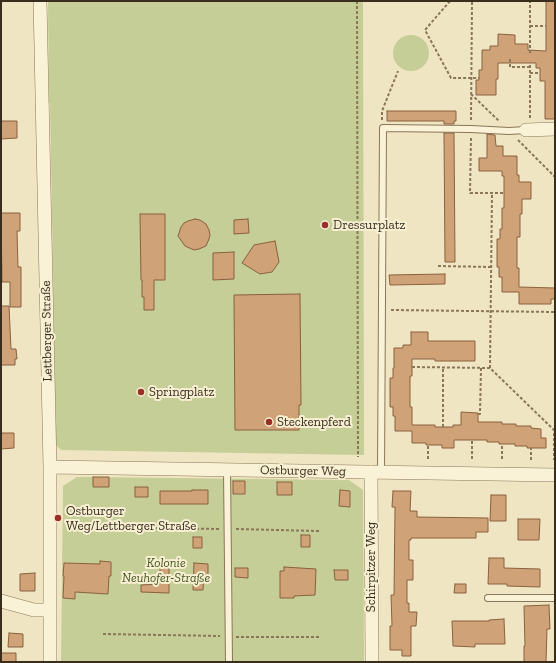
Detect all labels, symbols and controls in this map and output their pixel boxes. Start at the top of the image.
place label: Dressurplatz [333,217,406,233]
marker: Dressurplatz [320,220,330,230]
street label: Lettberger Straße [38,280,56,382]
place label: Springplatz [149,384,214,400]
marker: Springplatz [136,387,146,397]
place label: Steckenpferd [277,414,351,430]
marker: Steckenpferd [264,417,274,427]
street label: Ostburger Weg [260,462,346,480]
place label: Ostburger Weg/Lettberger Straße [66,503,196,534]
marker: Ostburger Weg/Lettberger Straße [53,513,63,523]
street label: Schirpitzer Weg [363,522,379,612]
park label: Kolonie Neuhofer-Straße [122,555,210,586]

